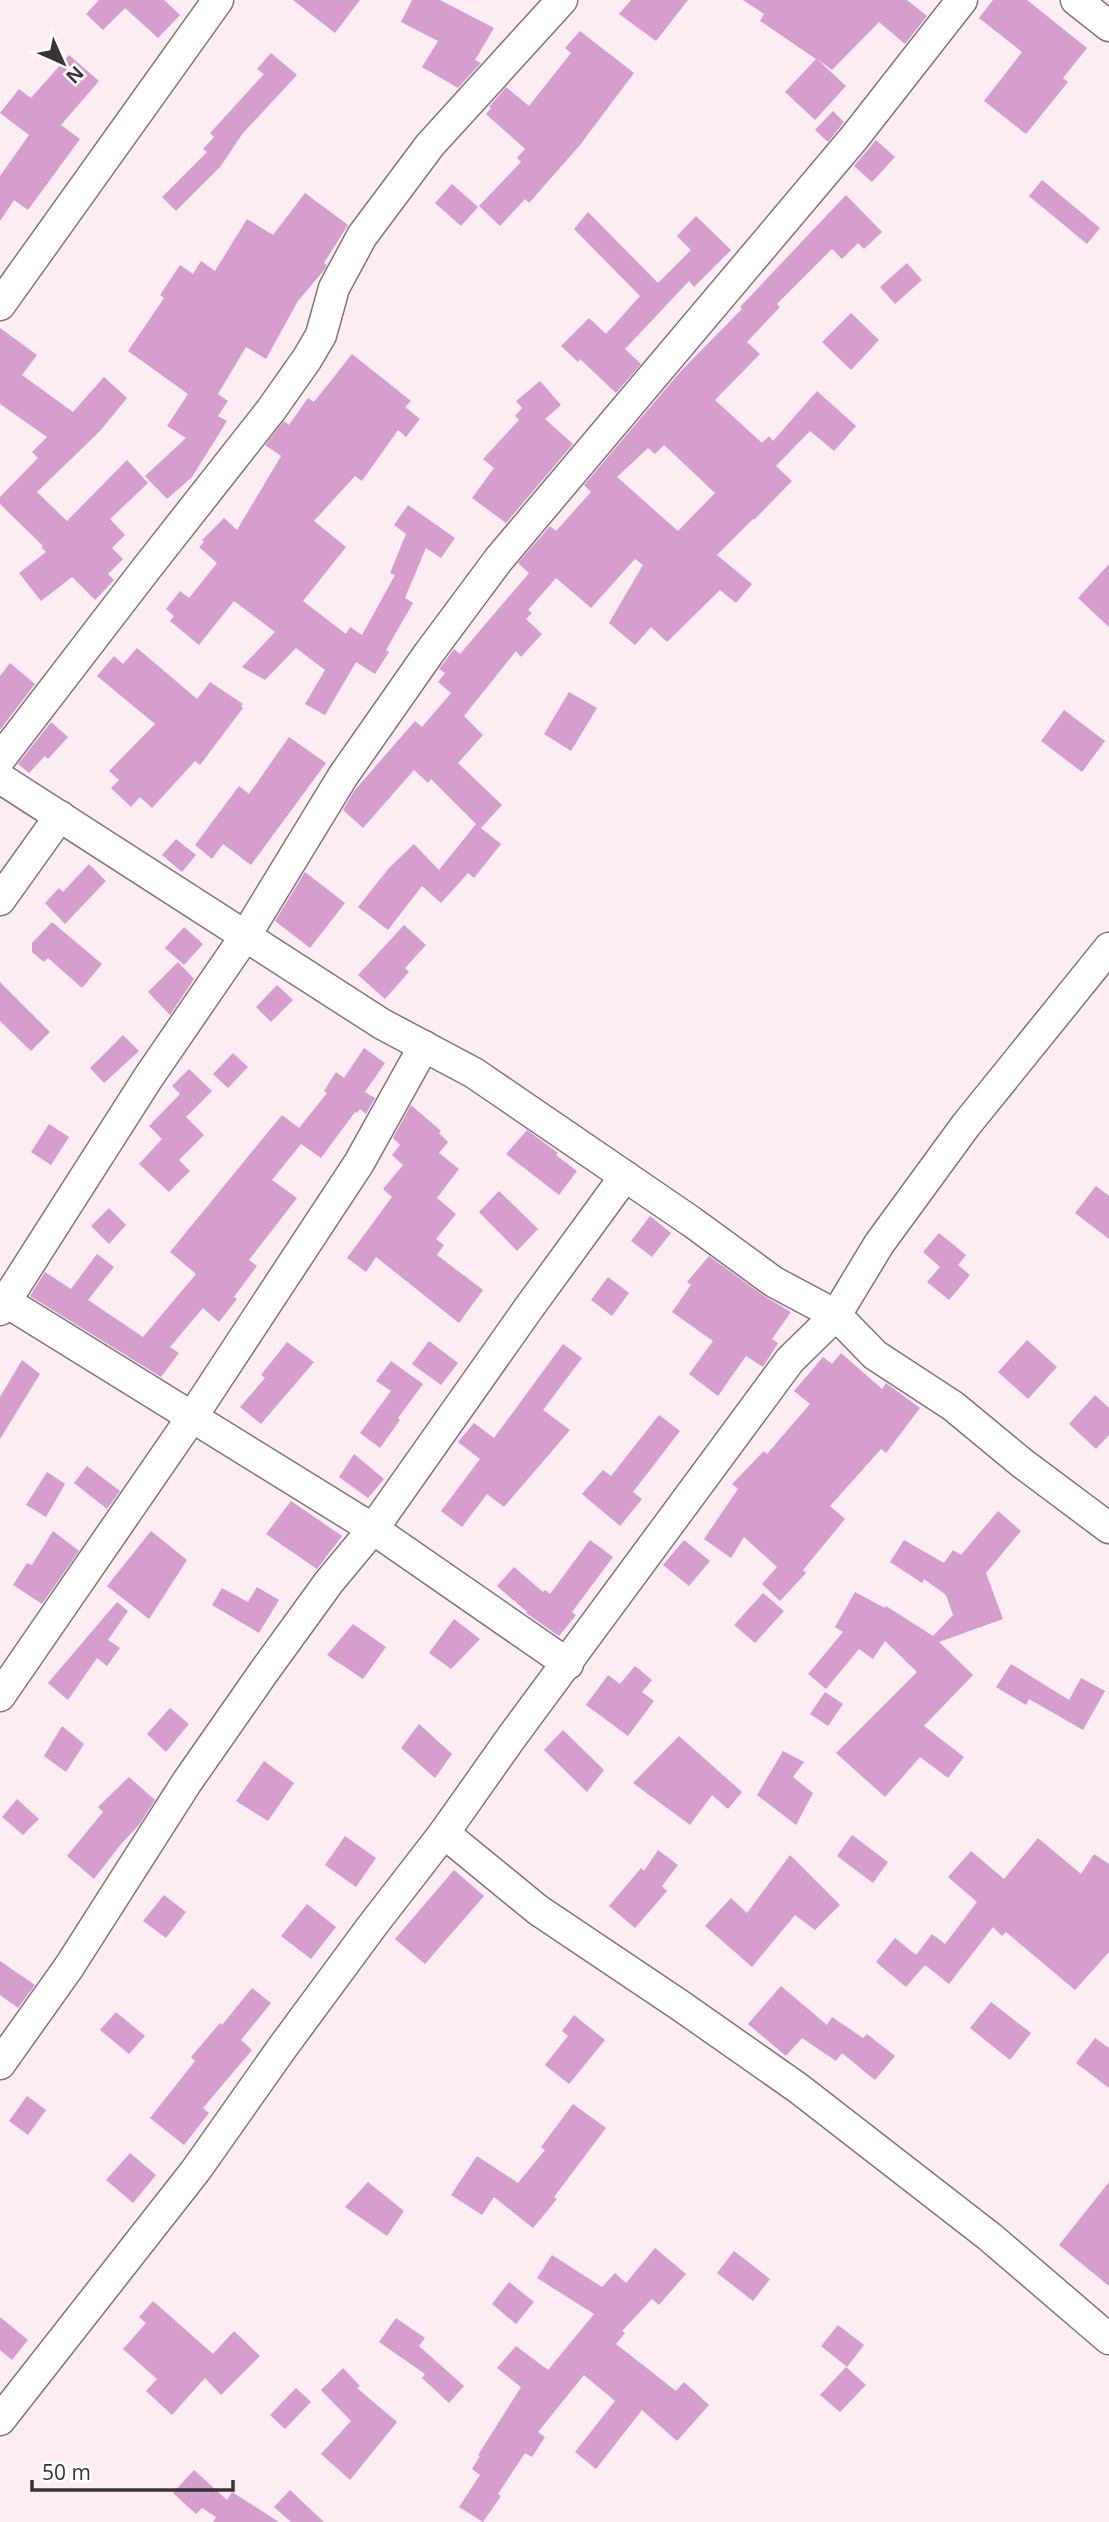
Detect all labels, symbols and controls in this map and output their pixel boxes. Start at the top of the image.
north arrow [28,28,98,98]
text: N [60,60,90,90]
scale bar [32,2448,233,2492]
text: 50 m [42,2458,91,2486]

